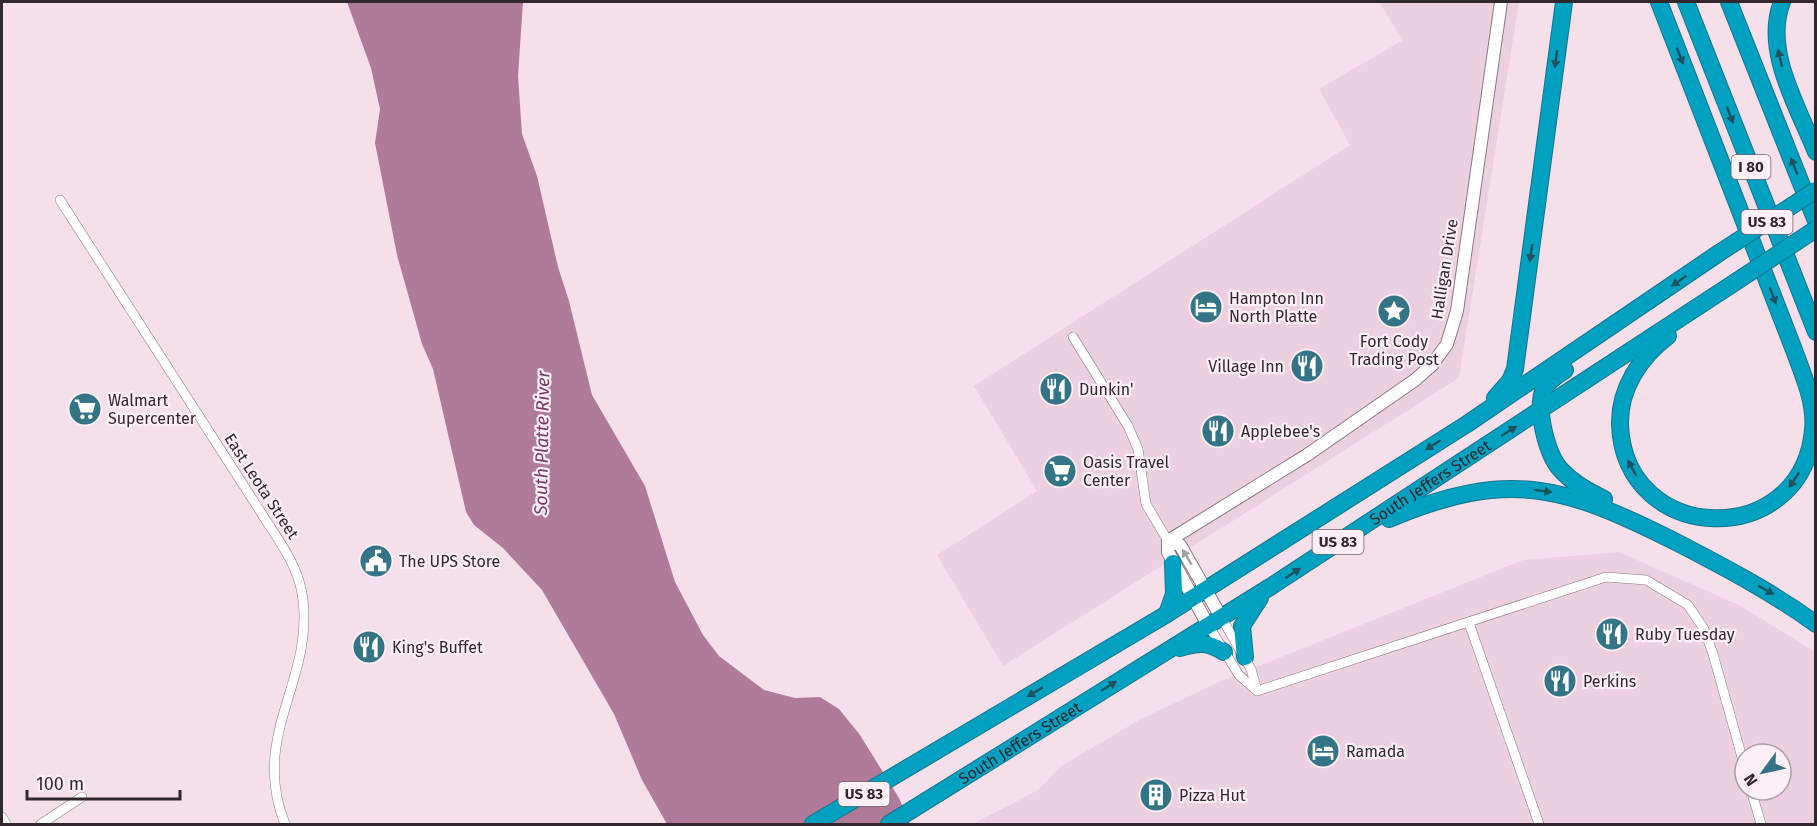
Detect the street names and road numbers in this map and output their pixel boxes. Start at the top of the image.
road number: I 80 [1732,155,1770,179]
road number: US 83 [1742,210,1792,234]
street label: Halligan Drive [1427,218,1462,321]
street label: East Leota Street [220,430,303,543]
street label: South Jeffers Street [1366,436,1495,529]
road number: US 83 [1312,530,1364,554]
street label: South Jeffers Street [955,698,1085,788]
road number: US 83 [838,782,890,806]

